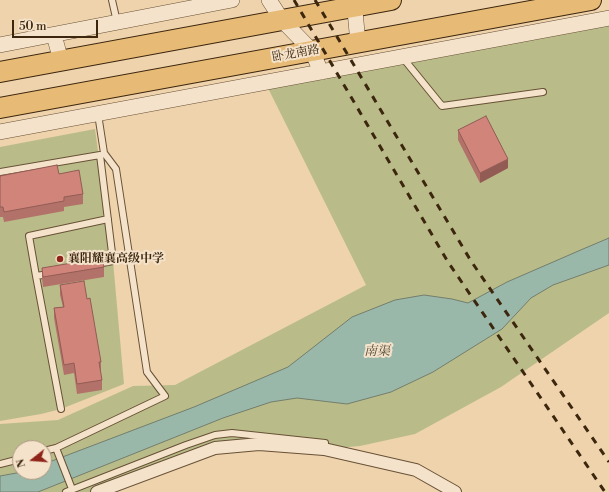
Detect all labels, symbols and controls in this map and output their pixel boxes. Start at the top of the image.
scale bar [14,12,100,38]
text: 50 m [19,19,47,34]
street label: 卧龙南路 [271,43,321,65]
place label: 襄阳耀襄高级中学 [68,252,164,266]
marker: 襄阳耀襄高级中学 [55,254,65,264]
water label: 南渠 [364,344,390,360]
north arrow [12,440,52,480]
text: N [14,457,29,469]

